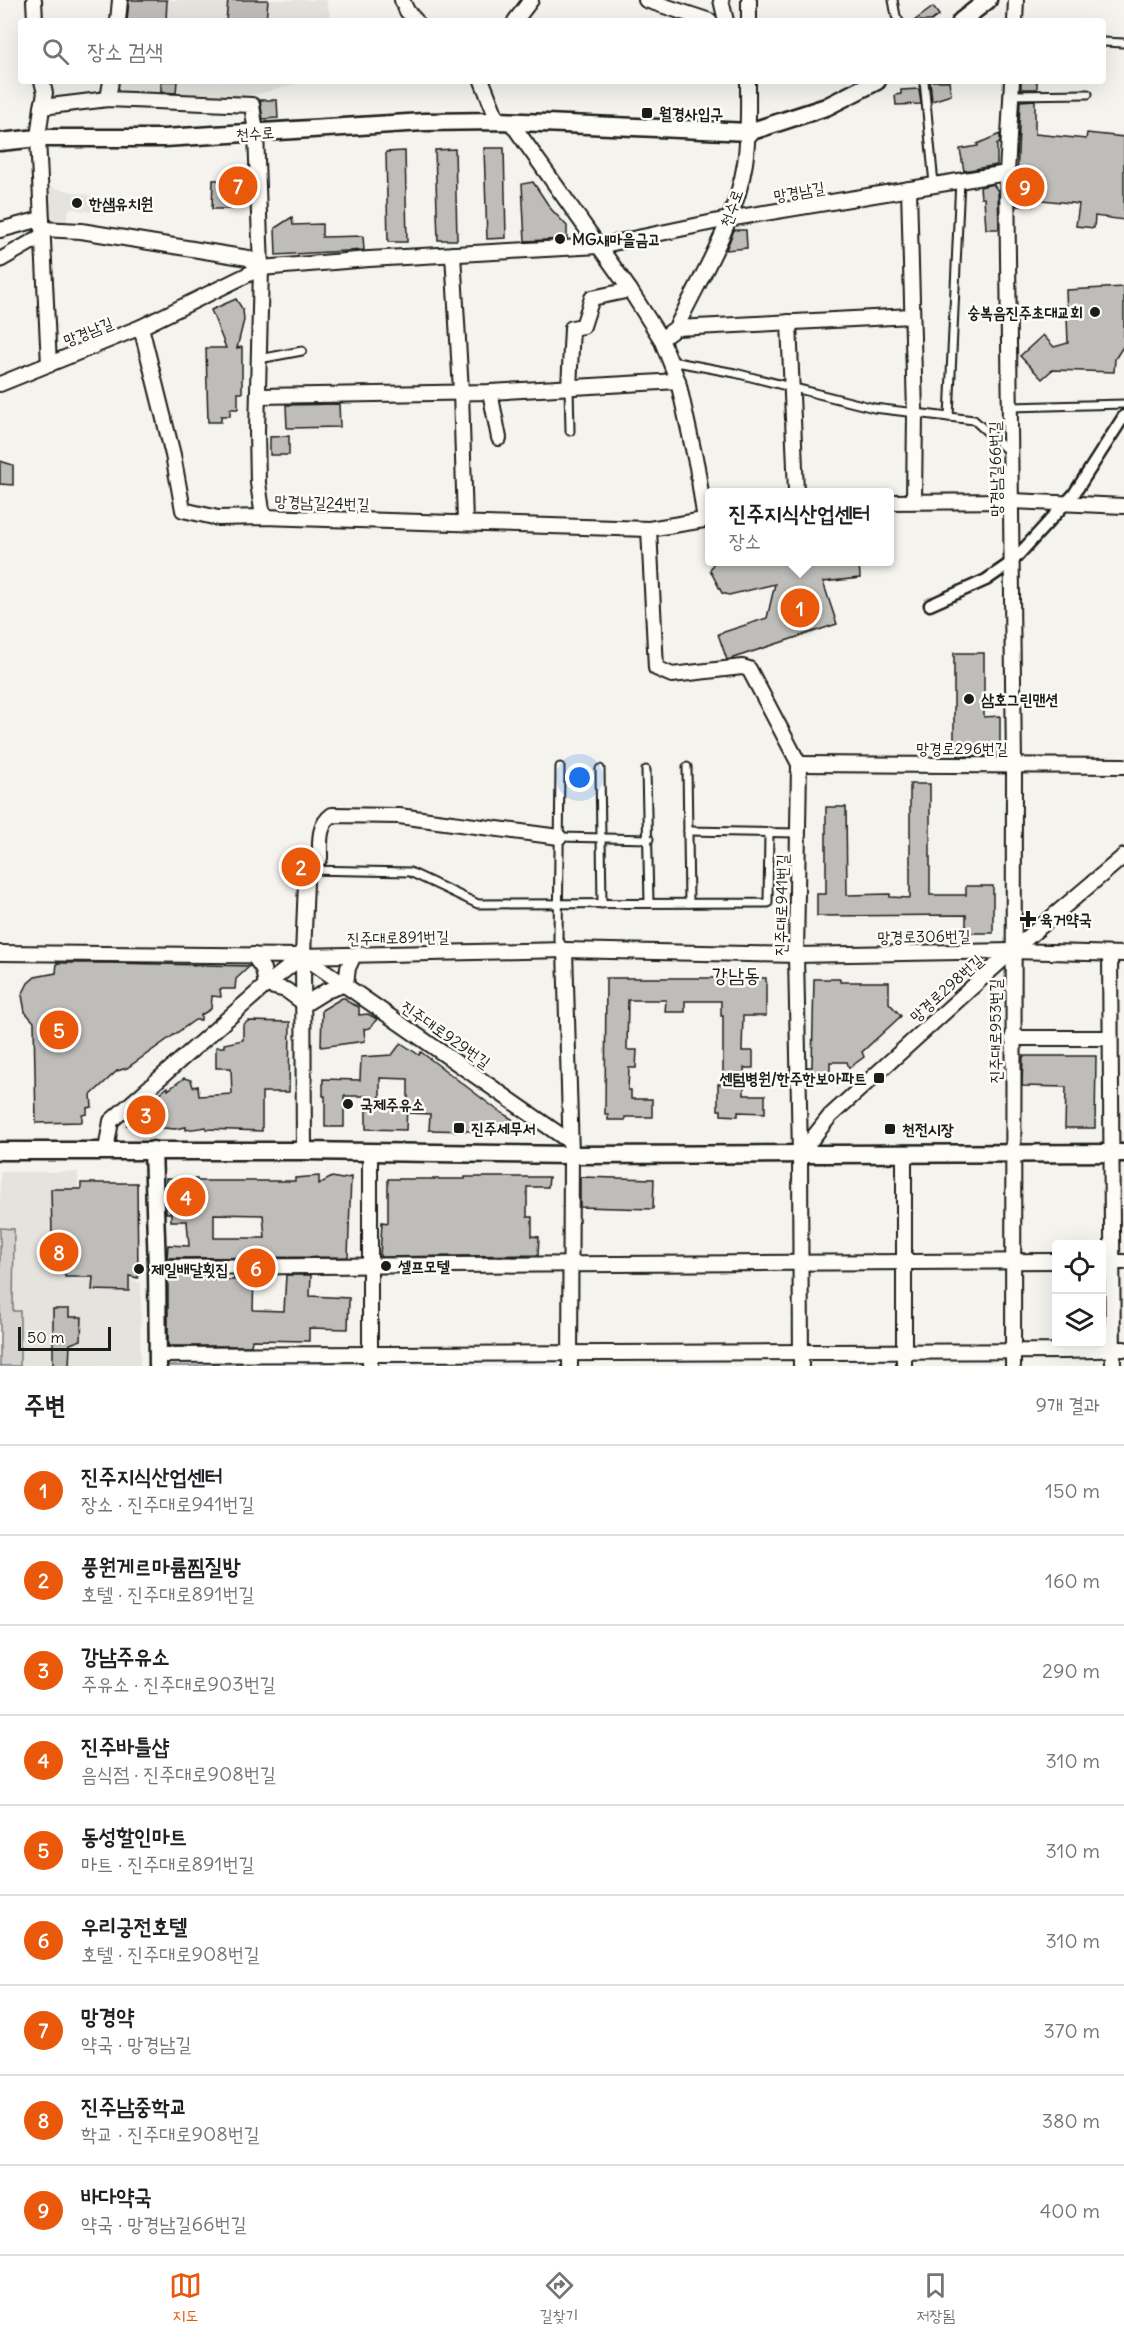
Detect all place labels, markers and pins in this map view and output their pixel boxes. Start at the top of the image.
place label: 월경사입구 [659,103,724,123]
marker: 월경사입구 [640,106,654,120]
pin: 7 [218,164,258,208]
pin: 9 [1006,164,1044,210]
place label: 한샘유치원 [88,193,154,213]
marker: 한샘유치원 [70,196,84,210]
place label: MG새마을금고 [572,229,661,249]
marker: MG새마을금고 [553,232,567,246]
place label: 숭복음진주초대교회 [967,302,1083,322]
marker: 숭복음진주초대교회 [1088,305,1102,319]
pin: 1 [780,586,820,630]
place label: 삼호그린맨션 [981,689,1058,709]
marker: 삼호그린맨션 [962,692,976,706]
pin: 2 [282,844,320,890]
place label: 육거약국 [1040,909,1092,929]
marker: 육거약국 [1021,912,1035,926]
pin: 5 [40,1008,78,1052]
place label: 센텀병원/한주한보아파트 [720,1068,867,1088]
marker: 센텀병원/한주한보아파트 [872,1071,886,1085]
pin: 3 [126,1092,166,1138]
place label: 국제주유소 [360,1094,425,1114]
marker: 국제주유소 [341,1097,355,1111]
place label: 진주세무서 [471,1118,536,1138]
place label: 천전시장 [902,1119,954,1139]
marker: 진주세무서 [452,1121,466,1135]
marker: 천전시장 [883,1122,897,1136]
pin: 4 [166,1174,206,1220]
pin: 8 [40,1230,78,1274]
pin: 6 [236,1246,276,1290]
place label: 셀프모텔 [398,1256,451,1276]
place label: 제일배달횟집 [151,1259,228,1279]
marker: 셀프모텔 [379,1259,393,1273]
marker: 제일배달횟집 [132,1262,146,1276]

